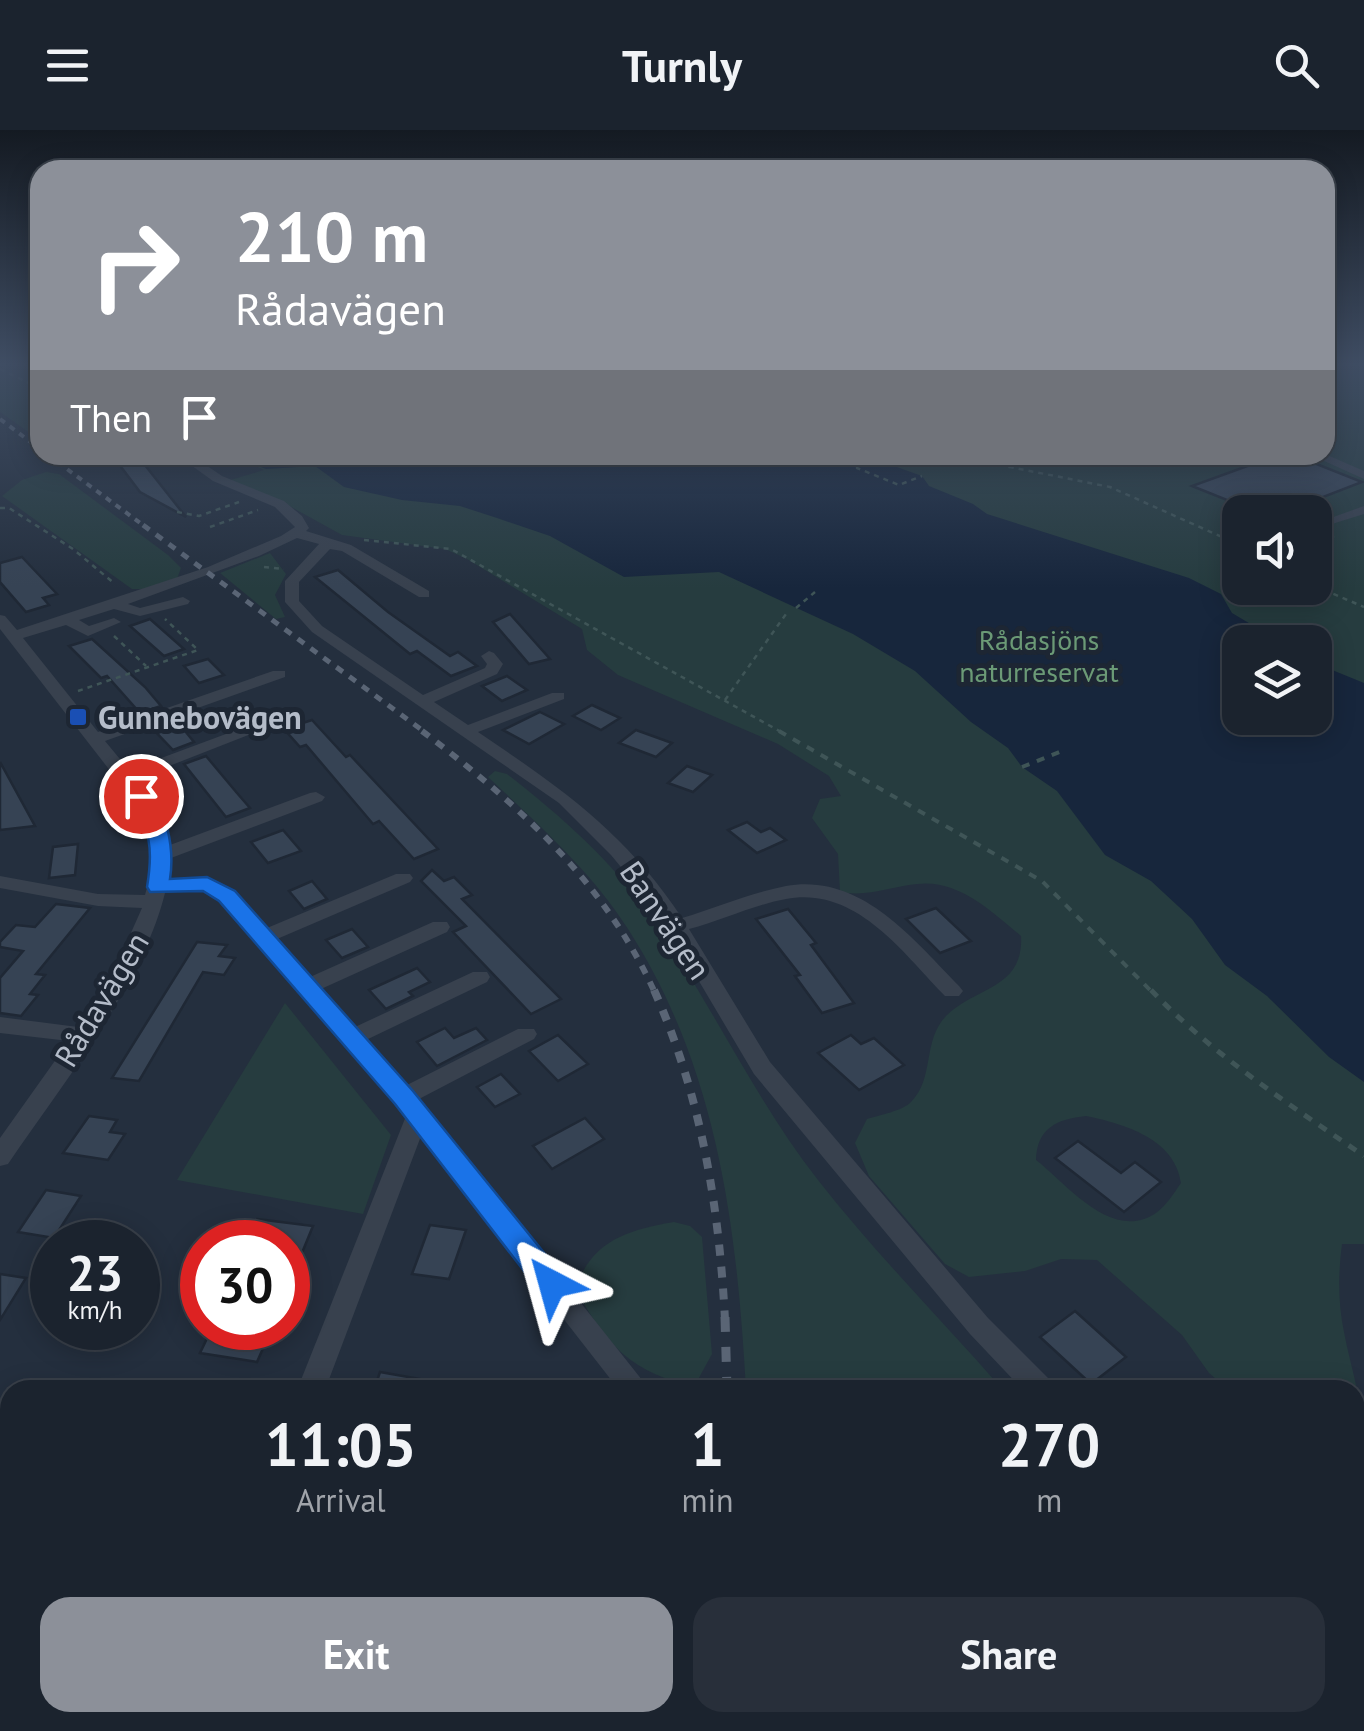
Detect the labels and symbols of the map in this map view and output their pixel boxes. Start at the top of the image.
park label: Rådasjöns naturreservat [959,621,1119,690]
place label: Gunnebovägen [98,696,302,738]
marker: Gunnebovägen [67,706,89,728]
pin [99,754,184,839]
street label: Banvägen [611,853,721,987]
street label: Rådavägen [44,924,158,1074]
speed limit sign: 30 [180,1220,310,1350]
position arrow [500,1232,604,1336]

